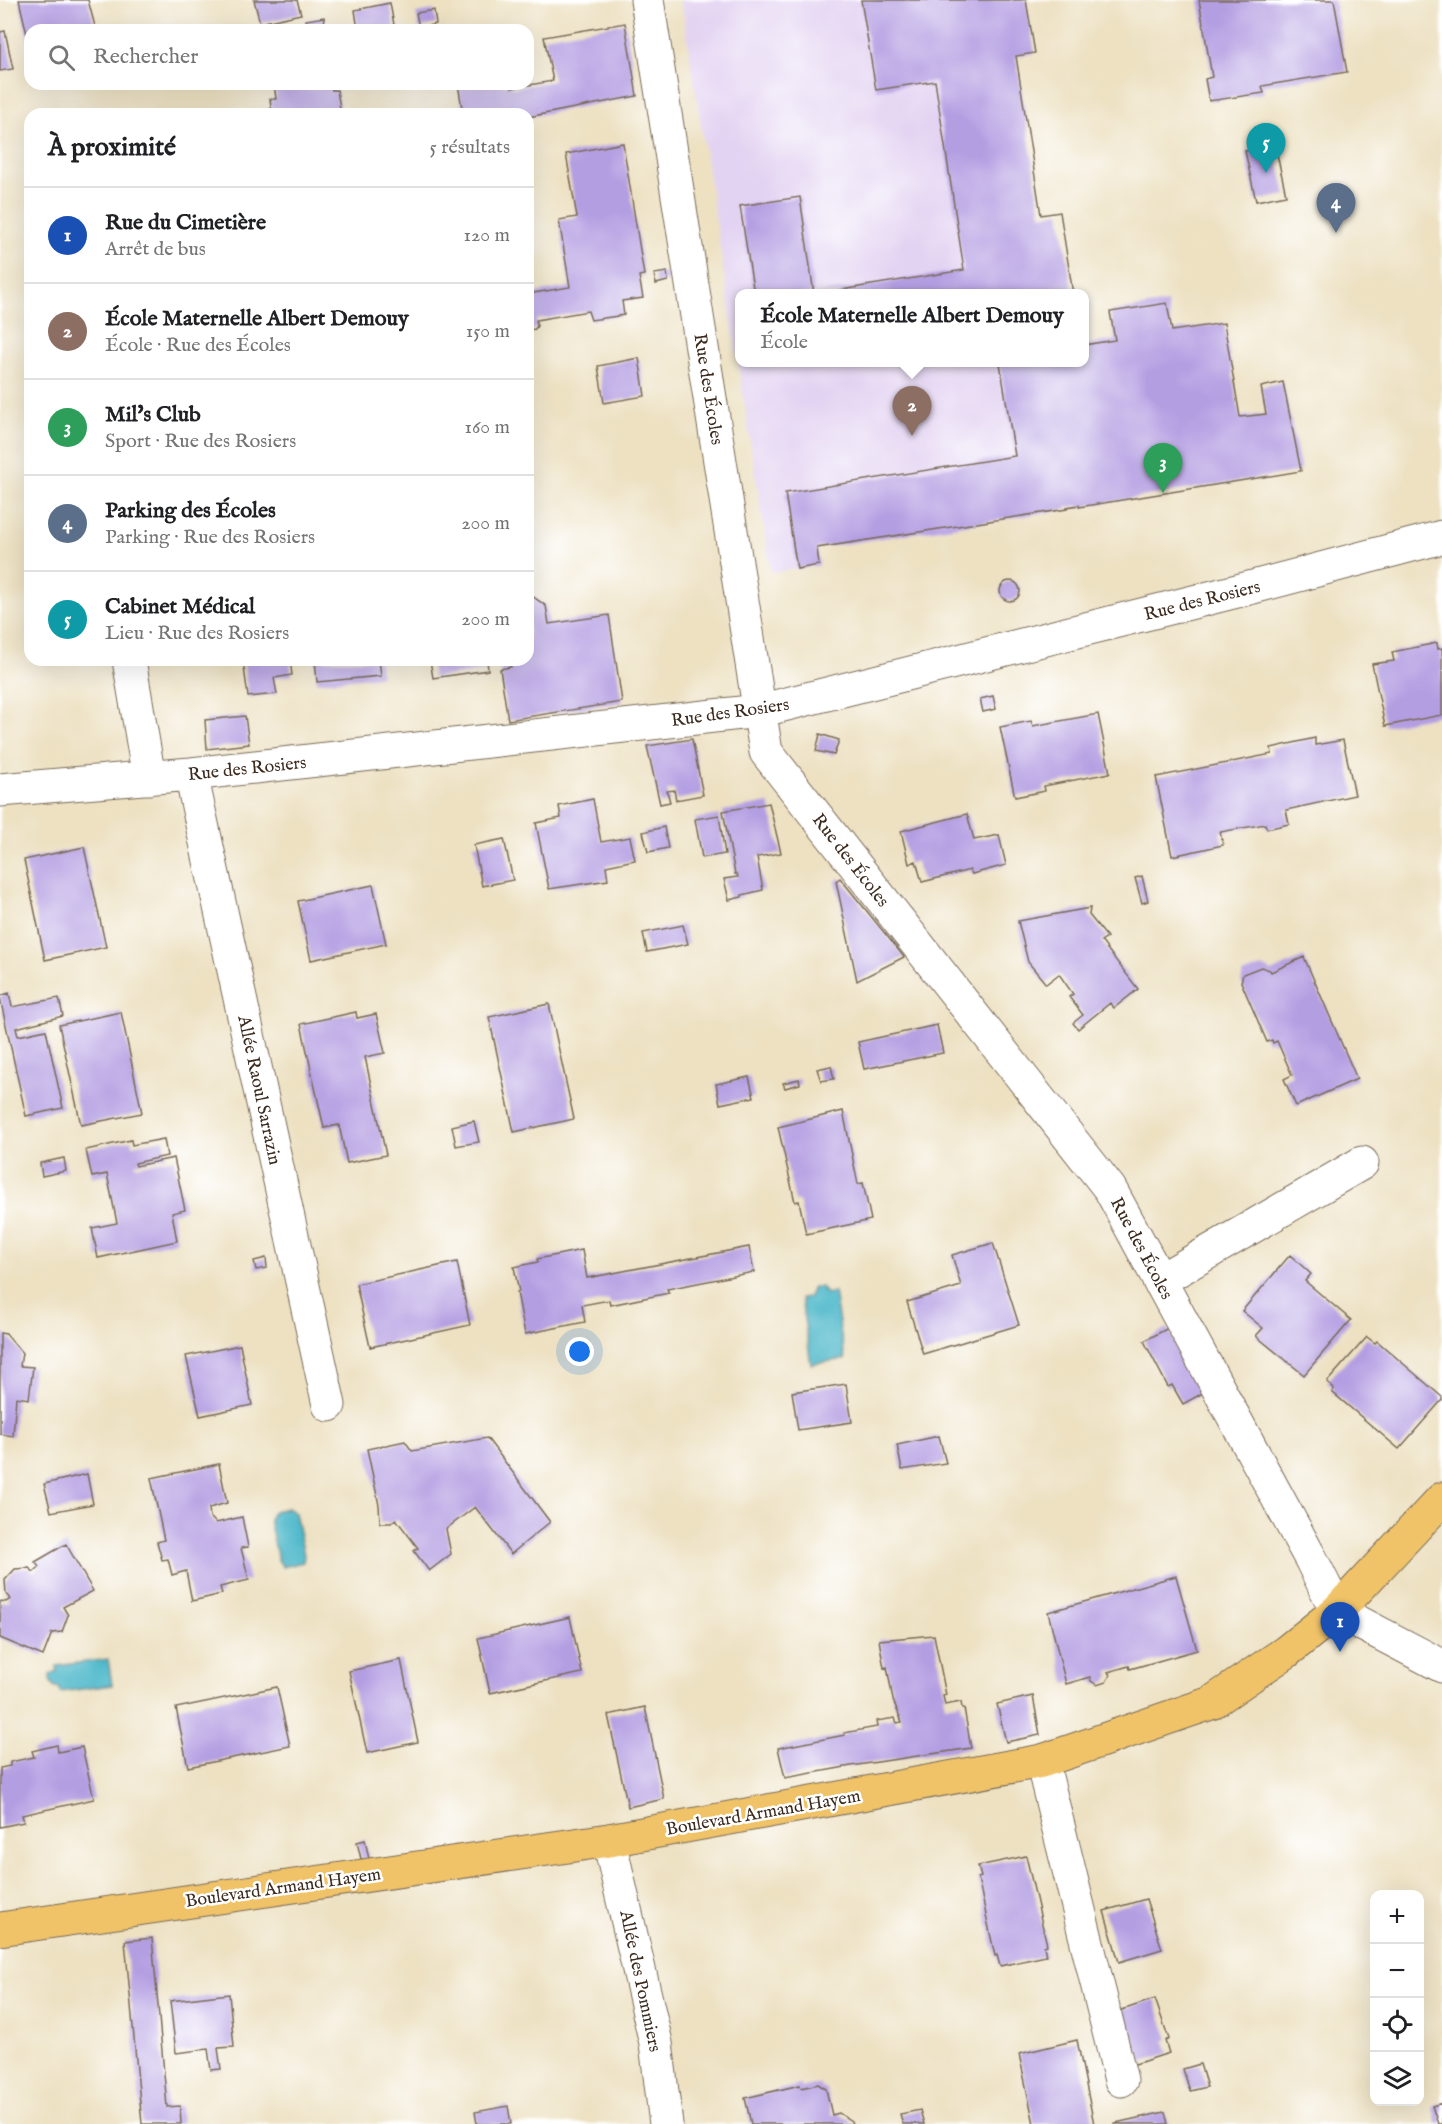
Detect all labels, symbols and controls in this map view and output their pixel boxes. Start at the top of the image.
search box [24,24,534,90]
icon: search [45,41,78,74]
text: Rechercher [93,43,198,71]
pin: 5 [1246,124,1286,173]
text: À proximité [48,131,176,164]
text: 5 résultats [430,135,510,160]
pin: 4 [1316,184,1356,233]
text: Rue du Cimetière [105,209,266,237]
text: 1 [64,223,71,248]
text: 120 m [464,223,510,248]
text: Arrêt de bus [105,237,206,262]
popup [735,289,1089,367]
text: École Maternelle Albert Demouy [760,302,1064,330]
text: École Maternelle Albert Demouy [105,305,409,333]
text: 2 [63,319,72,344]
text: 150 m [466,319,510,344]
text: École [760,330,808,355]
street label: Rue des Écoles [687,332,730,447]
text: École · Rue des Écoles [105,333,291,358]
pin: 2 [892,386,932,436]
text: Mil's Club [105,401,201,429]
text: 3 [64,415,71,440]
text: 160 m [464,415,510,440]
text: Sport · Rue des Rosiers [105,429,296,454]
pin: 3 [1144,444,1182,493]
text: Parking des Écoles [105,497,276,525]
text: 4 [63,511,72,536]
text: 200 m [461,511,510,536]
text: Parking · Rue des Rosiers [105,525,315,550]
street label: Rue des Rosiers [1142,576,1263,627]
text: Cabinet Médical [105,593,255,621]
text: 5 [64,607,71,632]
text: 200 m [461,607,510,632]
text: Lieu · Rue des Rosiers [105,621,289,646]
street label: Rue des Rosiers [670,694,791,733]
street label: Rue des Rosiers [187,752,307,787]
street label: Rue des Écoles [806,808,895,912]
street label: Allée Raoul Sarrazin [231,1012,286,1168]
street label: Rue des Écoles [1104,1193,1179,1304]
your location [565,1337,594,1366]
pin: 1 [1320,1602,1360,1652]
street label: Boulevard Armand Hayem [664,1785,862,1842]
street label: Boulevard Armand Hayem [184,1863,383,1914]
map controls [1370,1890,1424,2106]
button: + [1370,1890,1424,1944]
street label: Allée des Pommiers [613,1908,666,2054]
button: − [1370,1944,1424,1998]
button: locate [1370,1998,1424,2052]
button: layers [1370,2052,1424,2106]

